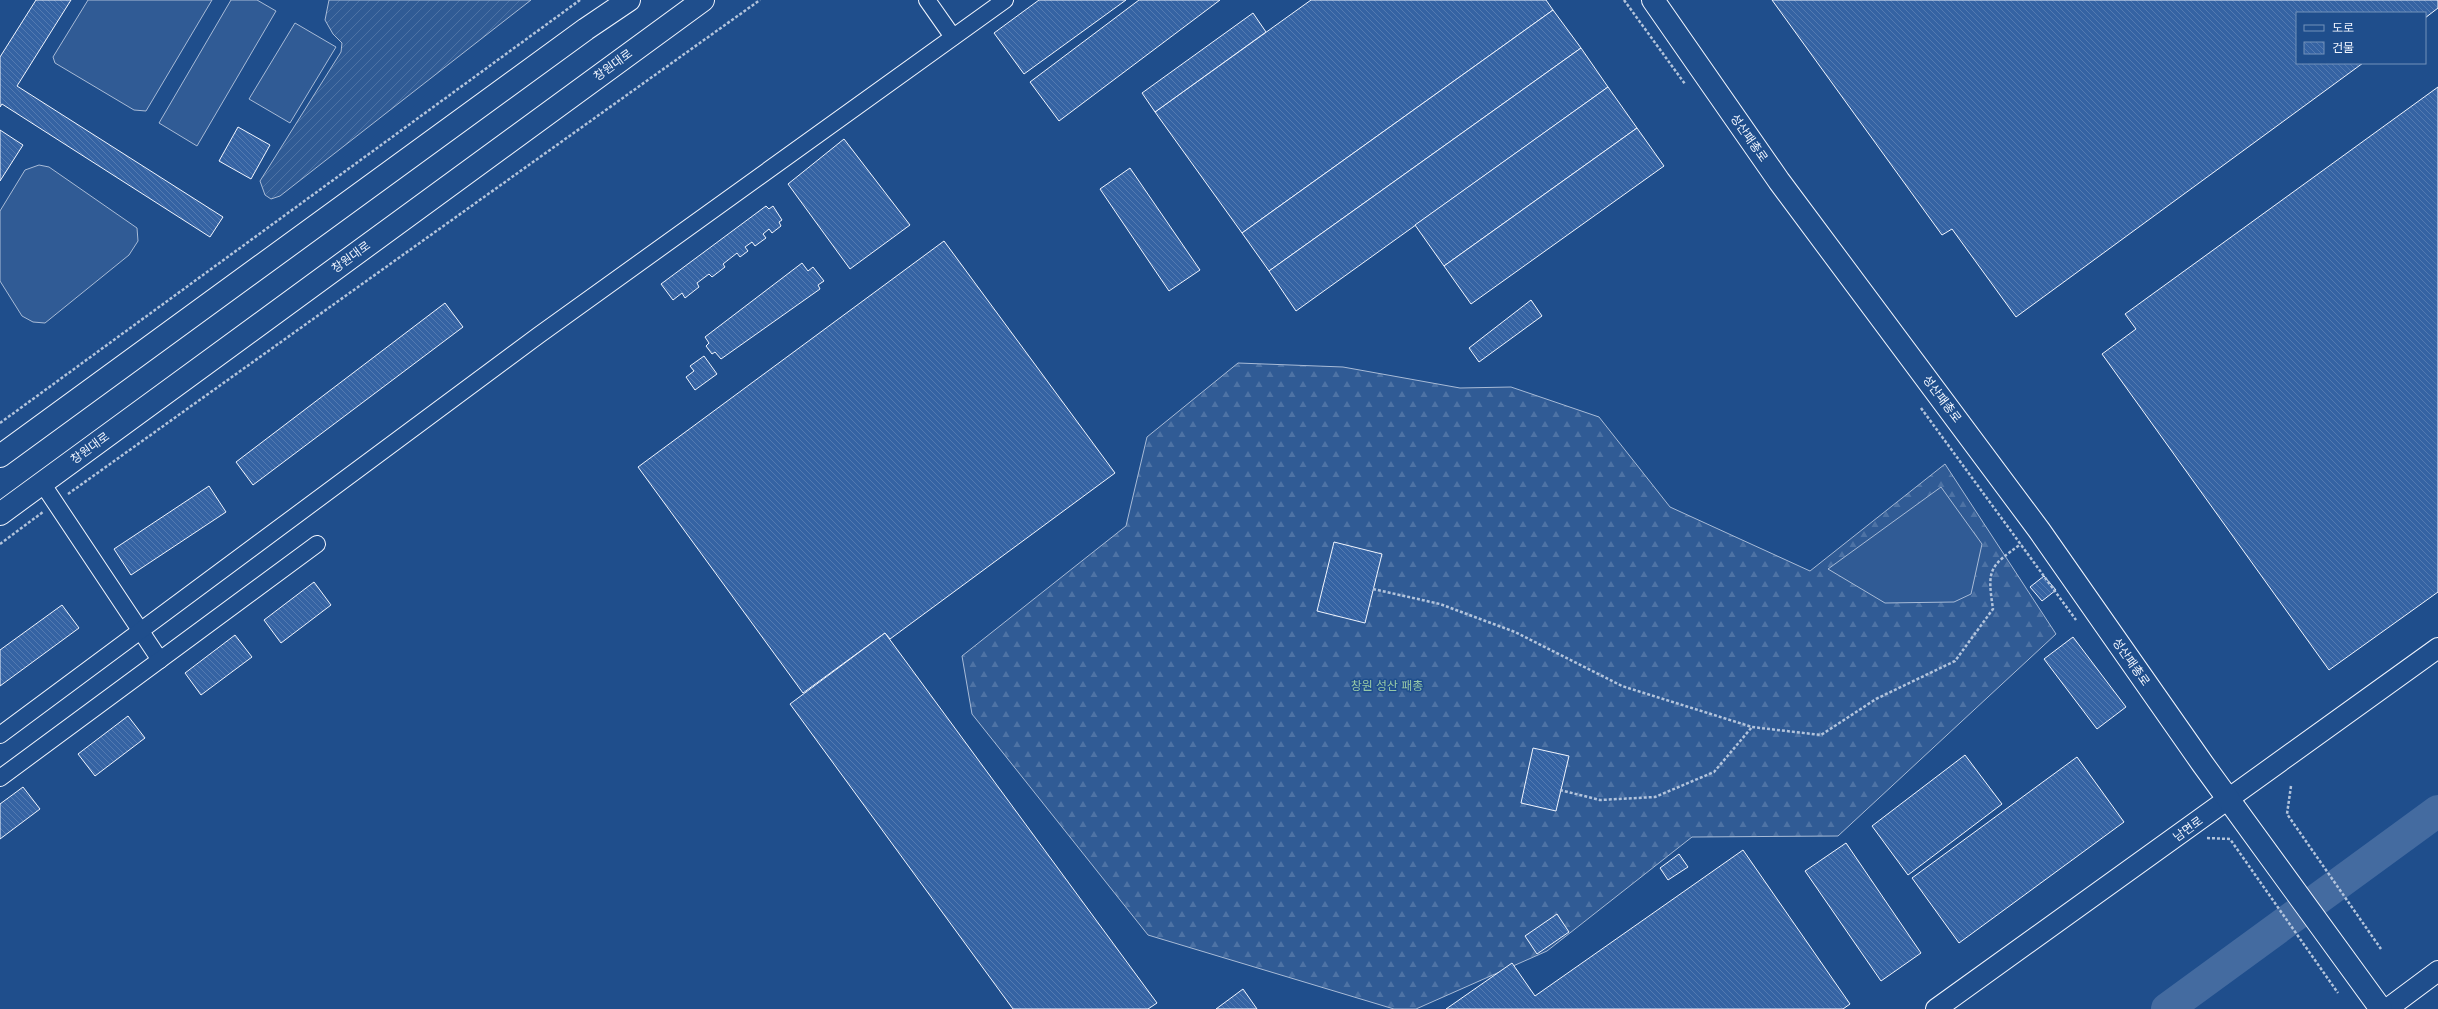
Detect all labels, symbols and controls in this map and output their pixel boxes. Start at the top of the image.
legend [2296,12,2426,64]
text: 도로 [2332,20,2354,35]
text: 건물 [2332,40,2354,55]
street label: 창원대로 [590,46,635,84]
street label: 성산패총로 [1727,111,1771,165]
street label: 창원대로 [328,238,373,276]
street label: 성산패총로 [1920,372,1965,425]
street label: 창원대로 [67,429,112,467]
street label: 성산패총로 [2109,635,2153,689]
park label: 창원 성산 패총 [1351,678,1423,693]
street label: 남면로 [2170,813,2206,844]

